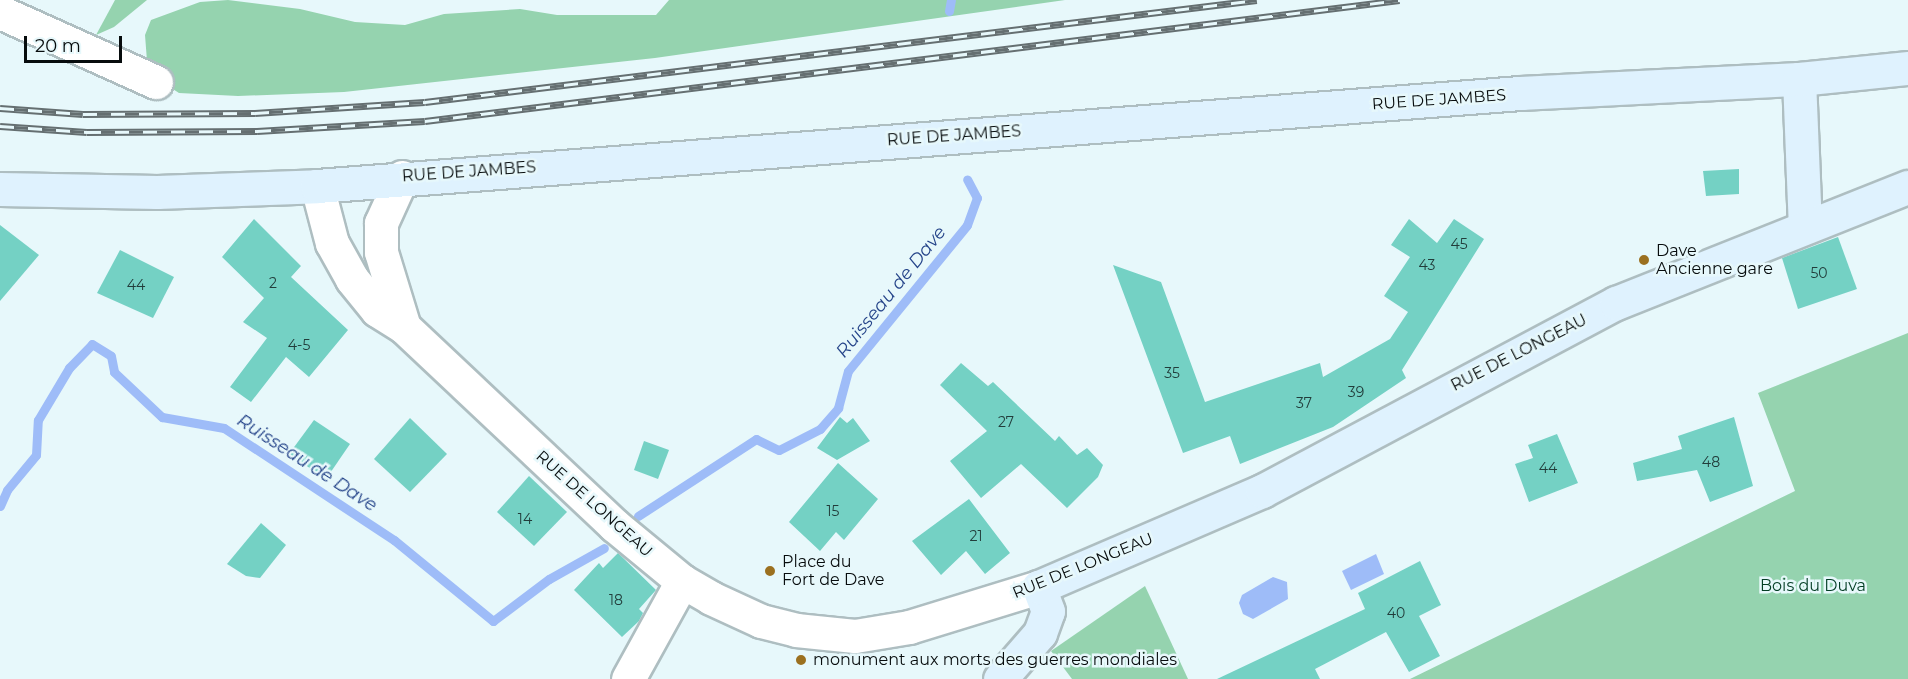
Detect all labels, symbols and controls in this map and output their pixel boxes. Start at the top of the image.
scale bar [27,24,124,62]
text: 20 m [35,35,81,57]
street label: RUE DE JAMBES [1371,86,1507,114]
street label: RUE DE JAMBES [886,122,1022,150]
street label: RUE DE JAMBES [401,158,537,186]
water label: Ruisseau de Dave [831,222,951,362]
house number: 45 [1450,236,1468,252]
place label: Dave Ancienne gare [1656,241,1773,279]
marker: Dave Ancienne gare [1637,253,1651,267]
house number: 43 [1419,257,1435,273]
house number: 50 [1810,265,1828,281]
house number: 2 [269,275,277,291]
house number: 44 [127,277,145,293]
street label: RUE DE LONGEAU [1448,310,1590,396]
house number: 4-5 [288,337,310,353]
house number: 35 [1164,365,1180,381]
house number: 39 [1348,384,1364,400]
house number: 37 [1296,395,1312,411]
water label: Ruisseau de Dave [233,410,381,516]
house number: 27 [998,414,1014,430]
street label: RUE DE LONGEAU [532,447,656,561]
house number: 48 [1702,454,1720,470]
house number: 44 [1539,460,1557,476]
house number: 15 [827,503,839,519]
house number: 14 [518,511,532,527]
house number: 21 [969,528,983,544]
street label: RUE DE LONGEAU [1010,529,1156,603]
place label: Place du Fort de Dave [782,552,885,590]
marker: Place du Fort de Dave [763,564,777,578]
park label: Bois du Duva [1760,576,1866,596]
house number: 18 [609,592,623,608]
house number: 40 [1387,605,1405,621]
place label: monument aux morts des guerres mondiales [813,650,1177,670]
marker: monument aux morts des guerres mondiales [794,653,808,667]

